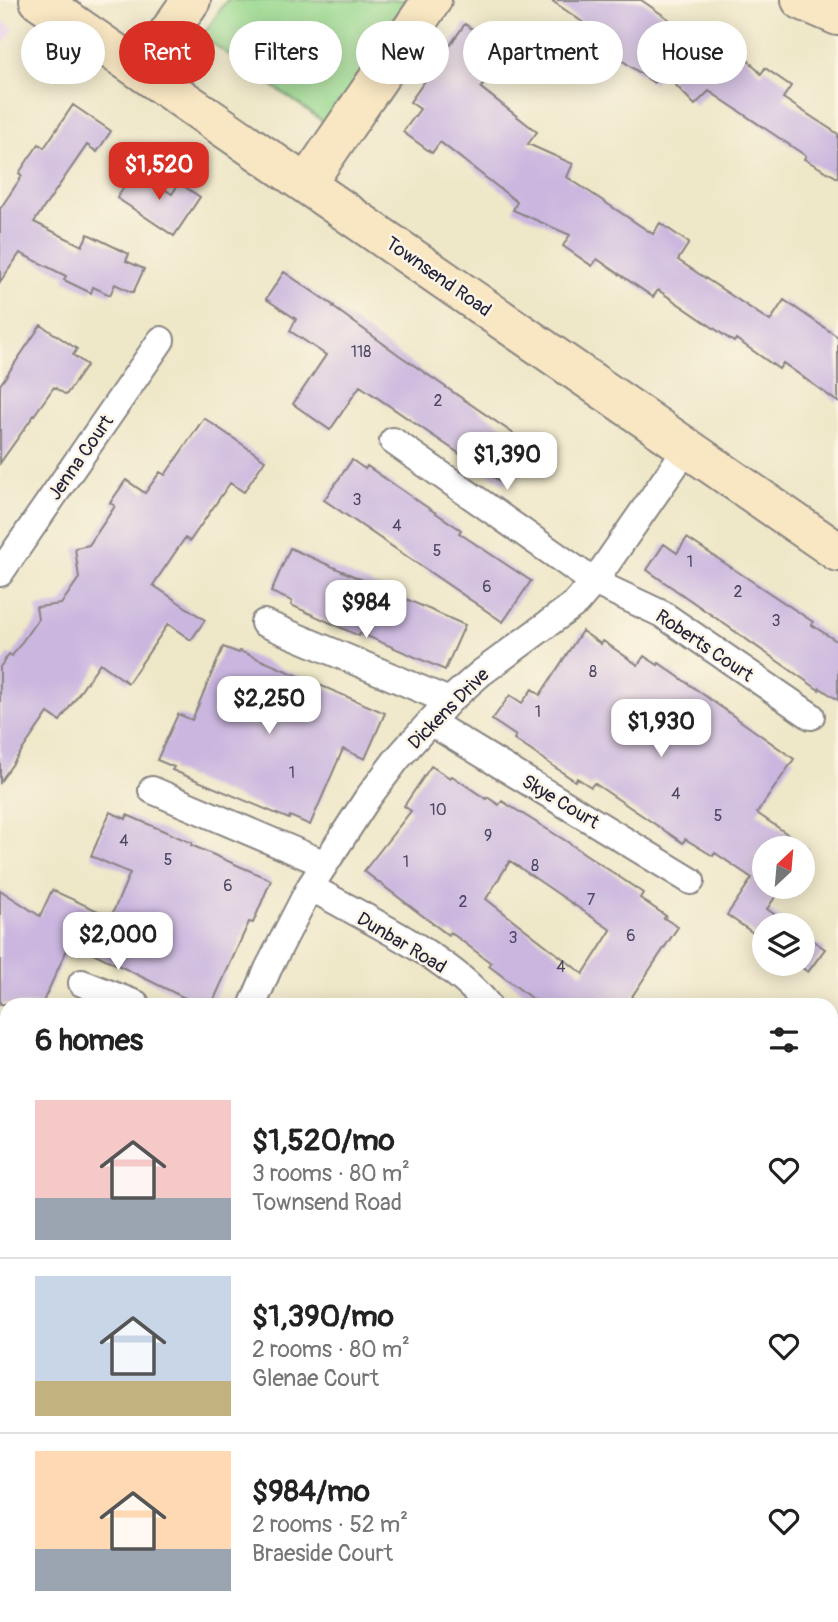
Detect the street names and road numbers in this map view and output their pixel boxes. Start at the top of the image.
street label: Townsend Road [381,231,496,322]
street label: Jenna Court [43,410,119,505]
street label: Roberts Court [651,604,758,688]
street label: Dickens Drive [403,663,495,754]
street label: Skye Court [517,769,604,835]
street label: Dunbar Road [352,907,451,979]

